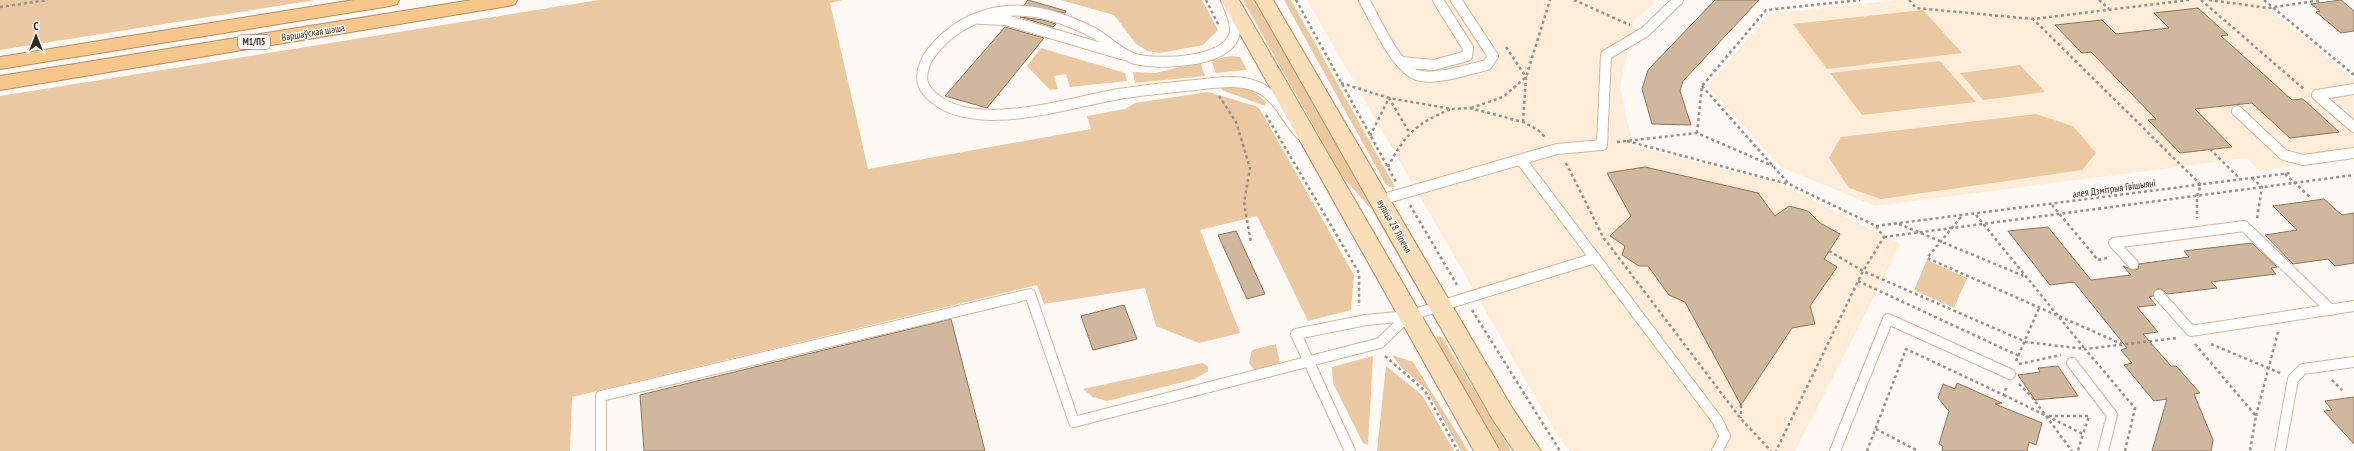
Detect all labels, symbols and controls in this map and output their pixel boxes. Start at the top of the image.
north arrow [16,16,56,56]
text: С [33,19,39,33]
street label: Варшаўская шаша [280,21,346,44]
road number: М1/П5 [238,35,270,49]
street label: алея Дзмітрыя Гвішыяні [2072,176,2156,201]
street label: вуліца 28 Ліпеня [1374,197,1415,255]

